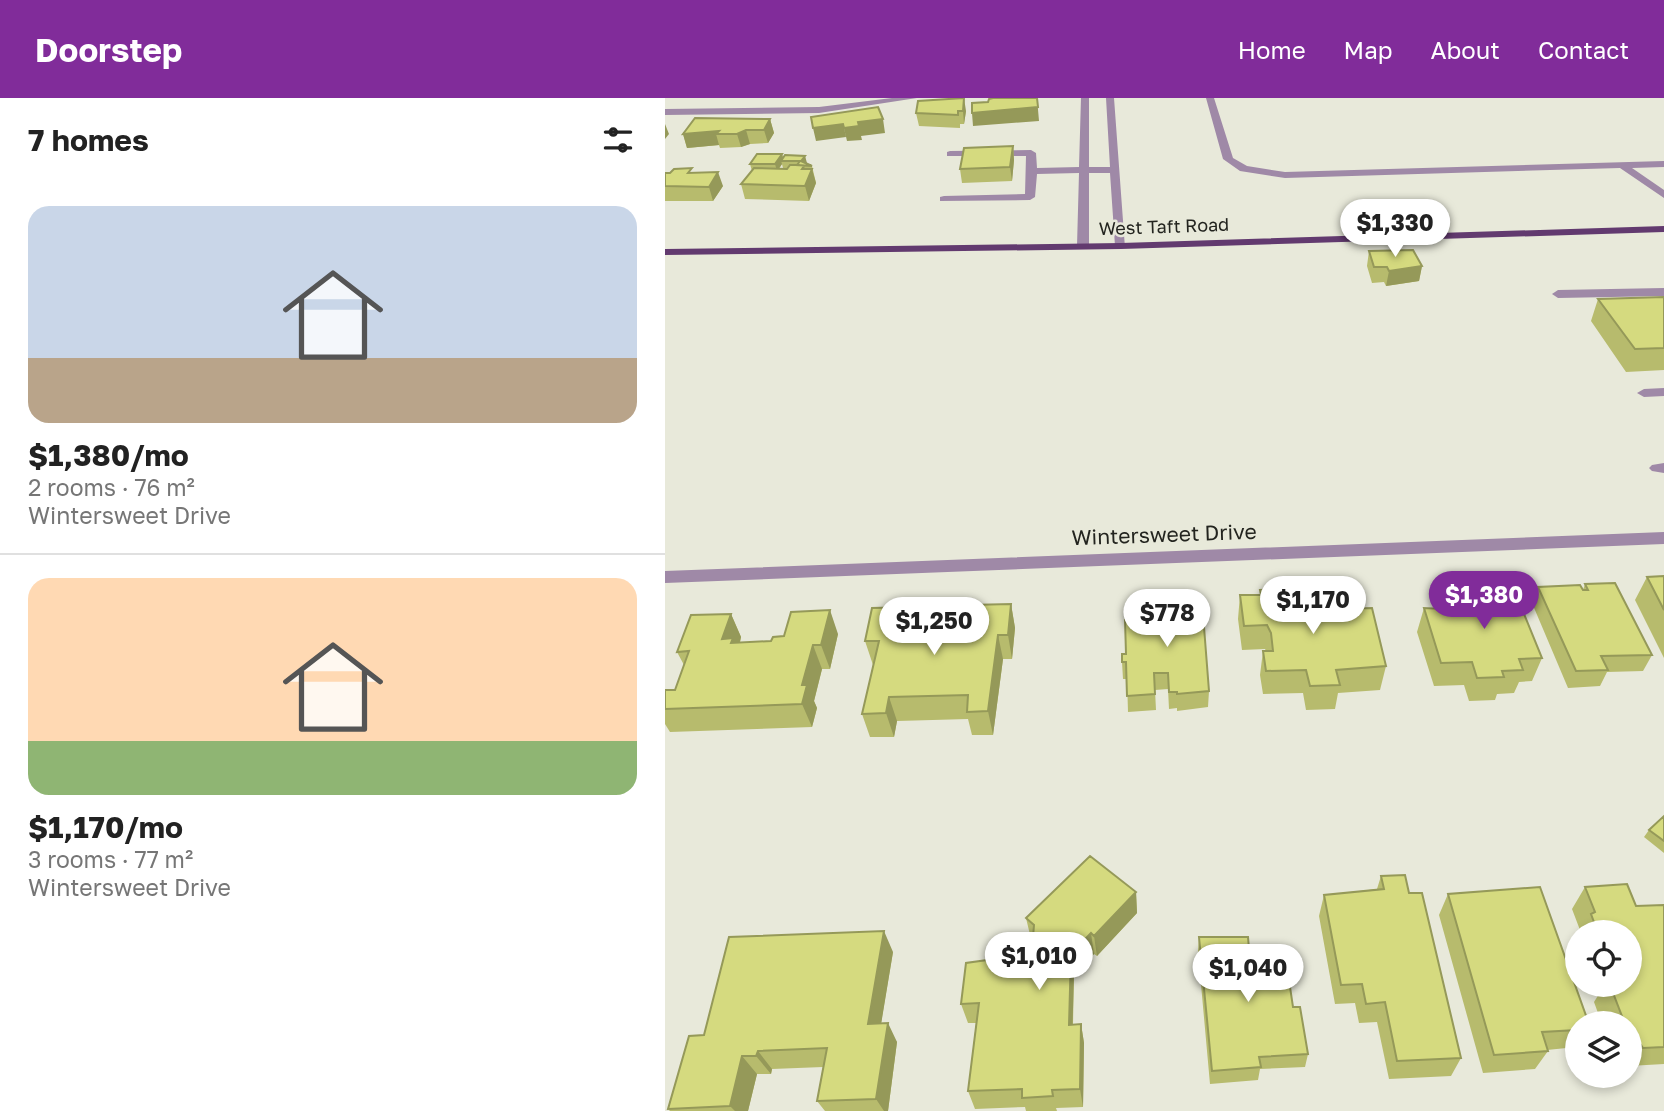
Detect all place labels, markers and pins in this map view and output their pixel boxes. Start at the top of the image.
pin: $1,330 [1338,200,1452,259]
pin: $1,380 [1427,572,1541,631]
pin: $1,170 [1256,576,1370,636]
pin: $778 [1126,589,1208,649]
pin: $1,250 [877,598,991,657]
pin: $1,010 [982,932,1096,992]
pin: $1,040 [1191,944,1305,1004]

